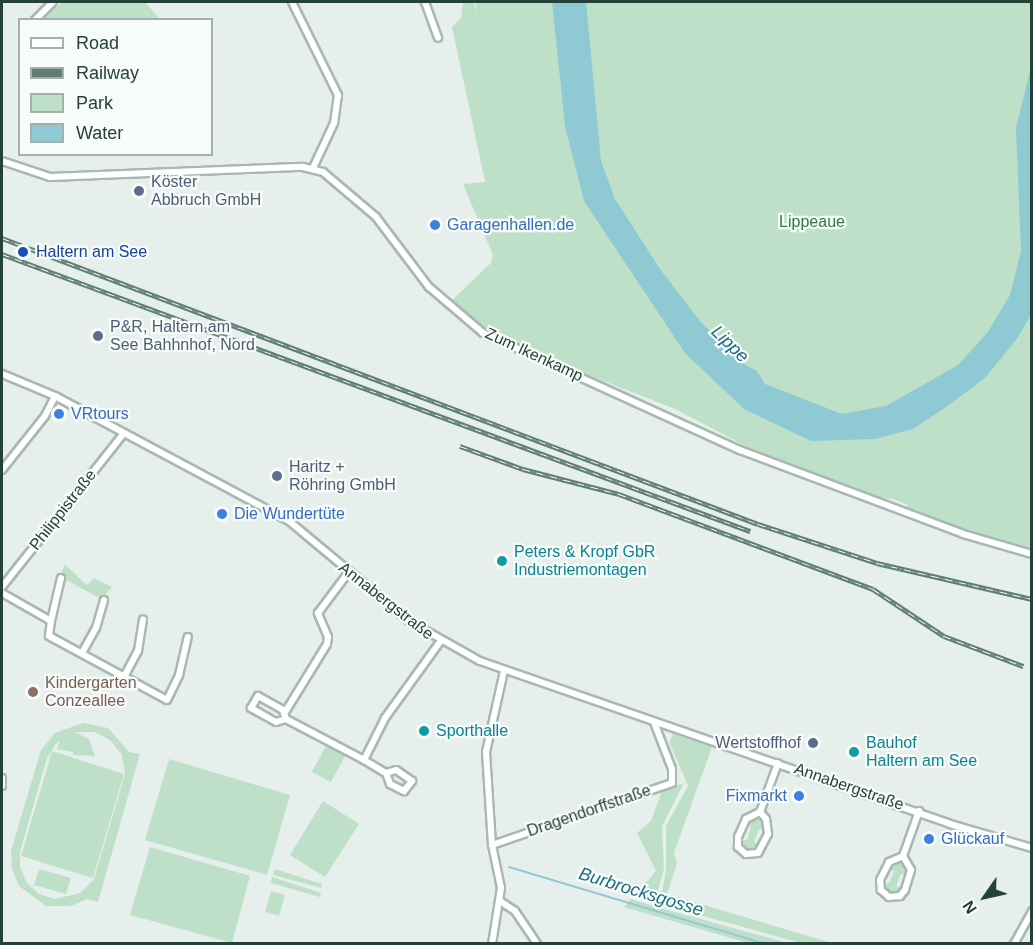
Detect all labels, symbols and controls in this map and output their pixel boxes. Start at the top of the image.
legend [18,18,213,156]
text: Road [76,33,119,53]
text: Railway [76,63,139,83]
text: Park [76,93,113,113]
text: Water [76,123,123,143]
place label: Köster Abbruch GmbH [151,172,261,210]
marker: Köster Abbruch GmbH [132,184,146,198]
park label: Lippeaue [779,212,845,232]
place label: Garagenhallen.de [447,215,574,235]
marker: Garagenhallen.de [428,218,442,232]
place label: Haltern am See [36,242,147,262]
marker: Haltern am See [14,243,32,261]
place label: P&R, Haltern am See Bahhnhof, Nord [110,317,255,355]
water label: Lippe [707,321,753,367]
street label: Zum Ikenkamp [482,324,586,386]
marker: P&R, Haltern am See Bahhnhof, Nord [91,329,105,343]
place label: VRtours [71,404,129,424]
marker: VRtours [52,407,66,421]
place label: Haritz + Röhring GmbH [289,457,396,495]
street label: Philippistraße [26,466,100,554]
marker: Haritz + Röhring GmbH [270,469,284,483]
place label: Die Wundertüte [234,504,345,524]
marker: Die Wundertüte [215,507,229,521]
place label: Peters & Kropf GbR Industriemontagen [514,542,655,580]
marker: Peters & Kropf GbR Industriemontagen [495,554,509,568]
street label: Annabergstraße [335,558,437,644]
place label: Kindergarten Conzeallee [45,673,137,711]
marker: Kindergarten Conzeallee [26,685,40,699]
place label: Sporthalle [436,721,508,741]
marker: Sporthalle [417,724,431,738]
place label: Wertstoffhof [715,733,801,753]
place label: Bauhof Haltern am See [866,733,977,771]
marker: Wertstoffhof [806,736,820,750]
marker: Bauhof Haltern am See [847,745,861,759]
street label: Annabergstraße [792,759,906,815]
street label: Dragendorffstraße [525,781,653,841]
place label: Fixmarkt [726,786,787,806]
marker: Fixmarkt [792,789,806,803]
place label: Glückauf [941,829,1004,849]
marker: Glückauf [922,832,936,846]
water label: Burbrocksgosse [576,863,706,921]
north arrow [955,867,1015,927]
text: N [959,898,980,917]

